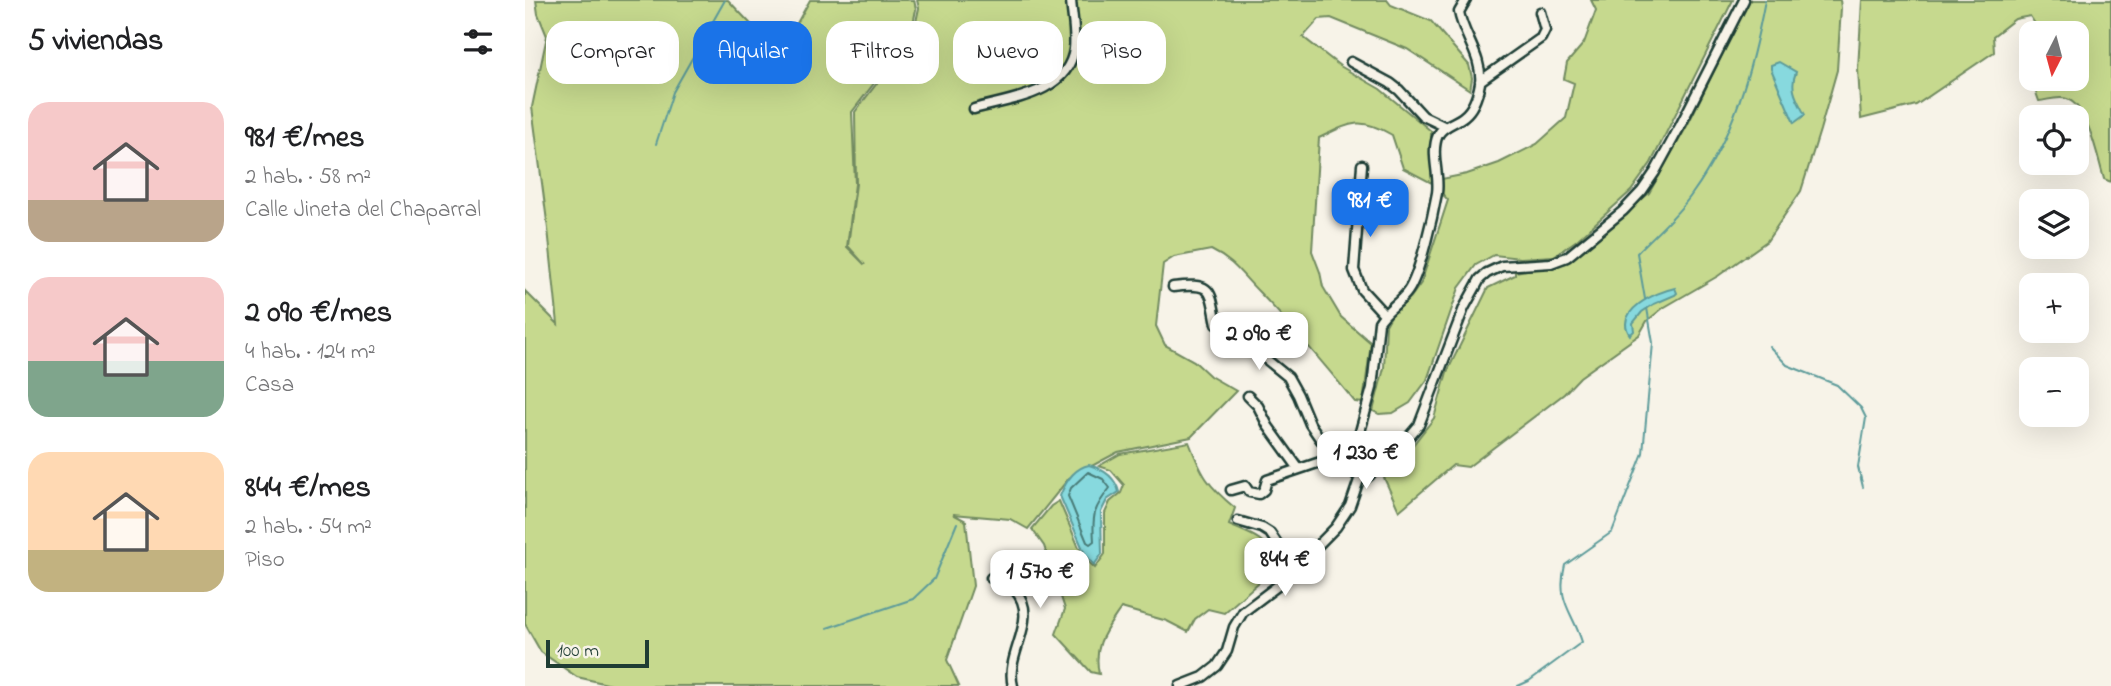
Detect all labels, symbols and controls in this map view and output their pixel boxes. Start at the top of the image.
text: 5 viviendas [28,20,163,64]
chip: Comprar [546,21,679,84]
chip: Alquilar [693,21,812,84]
chip: Filtros [826,21,939,84]
chip: Nuevo [953,21,1063,84]
chip: Piso [1077,21,1166,84]
north arrow [2019,21,2089,91]
map controls [2019,21,2089,427]
icon: filters [459,23,497,61]
button: locate [2019,105,2089,175]
text: 981 €/mes [245,117,365,161]
icon: home [84,130,168,214]
text: 2 hab. · 58 m² [245,161,371,194]
pin: 981 € [1321,180,1419,239]
text: 981 € [1348,185,1392,218]
button: layers [2019,189,2089,259]
text: Calle Jineta del Chaparral [245,194,481,227]
button: + [2019,273,2089,343]
text: 2 090 €/mes [245,292,392,336]
icon: home [84,305,168,389]
pin: 2 090 € [1194,312,1324,372]
text: 2 090 € [1226,318,1292,351]
text: 4 hab. · 124 m² [245,336,375,369]
button: − [2019,357,2089,427]
text: Casa [245,369,294,402]
pin: 1 230 € [1301,432,1431,491]
text: 1 230 € [1333,437,1399,470]
text: 844 €/mes [245,467,371,511]
icon: home [84,480,168,564]
text: 2 hab. · 54 m² [245,511,372,544]
pin: 844 € [1236,538,1334,598]
text: Piso [245,544,285,577]
text: 844 € [1260,544,1310,577]
pin: 1 570 € [975,550,1105,610]
text: 1 570 € [1006,556,1074,589]
scale bar [546,637,649,669]
text: 100 m [557,638,599,665]

